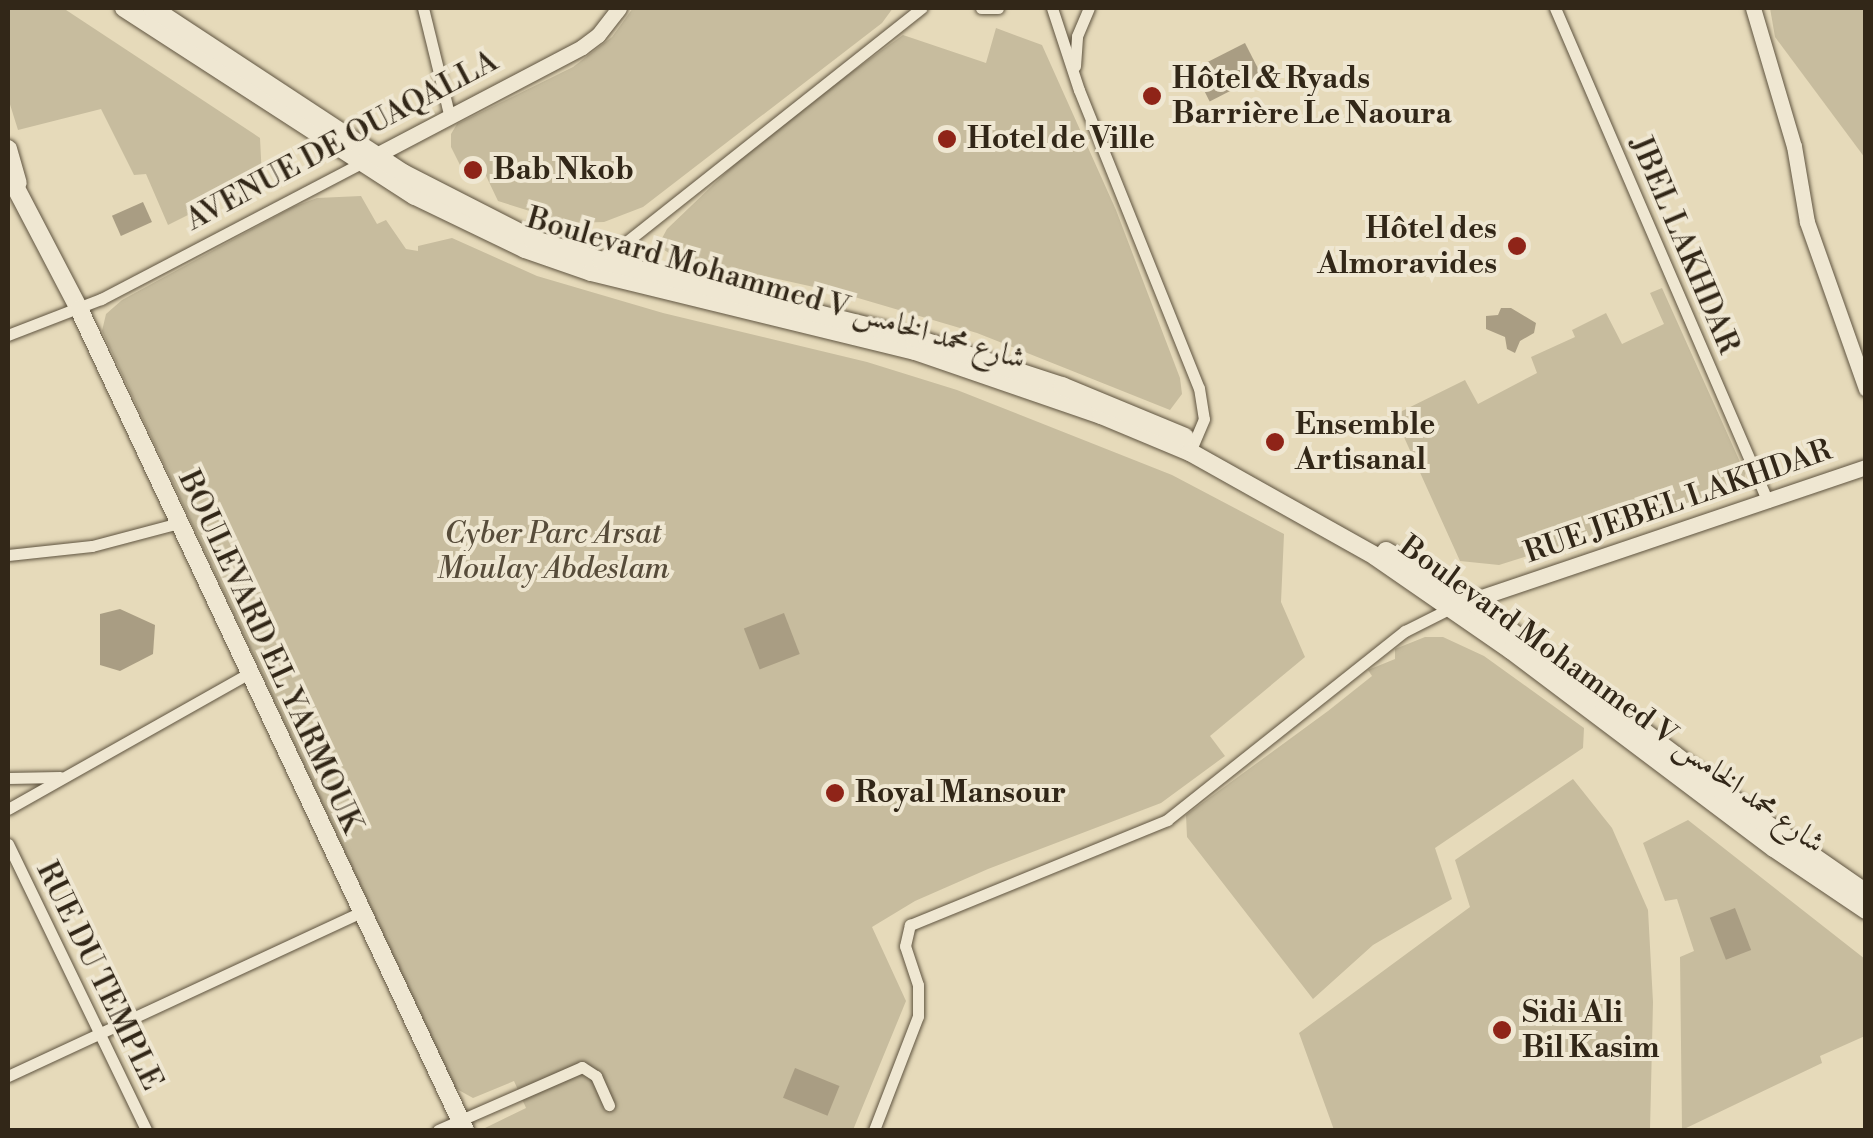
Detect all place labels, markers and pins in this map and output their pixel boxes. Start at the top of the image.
place label: Hôtel & Ryads Barrière Le Naoura [1172,61,1452,132]
marker: Hôtel & Ryads Barrière Le Naoura [1141,85,1163,107]
place label: Hotel de Ville [967,121,1155,157]
marker: Hotel de Ville [936,128,958,150]
place label: Bab Nkob [493,152,634,188]
marker: Bab Nkob [462,159,484,181]
place label: Hôtel des Almoravides [1317,211,1497,282]
marker: Hôtel des Almoravides [1506,235,1528,257]
place label: Ensemble Artisanal [1295,407,1435,478]
marker: Ensemble Artisanal [1264,431,1286,453]
place label: Royal Mansour [855,775,1066,811]
marker: Royal Mansour [824,782,846,804]
place label: Sidi Ali Bil Kasim [1522,995,1660,1066]
marker: Sidi Ali Bil Kasim [1491,1019,1513,1041]

